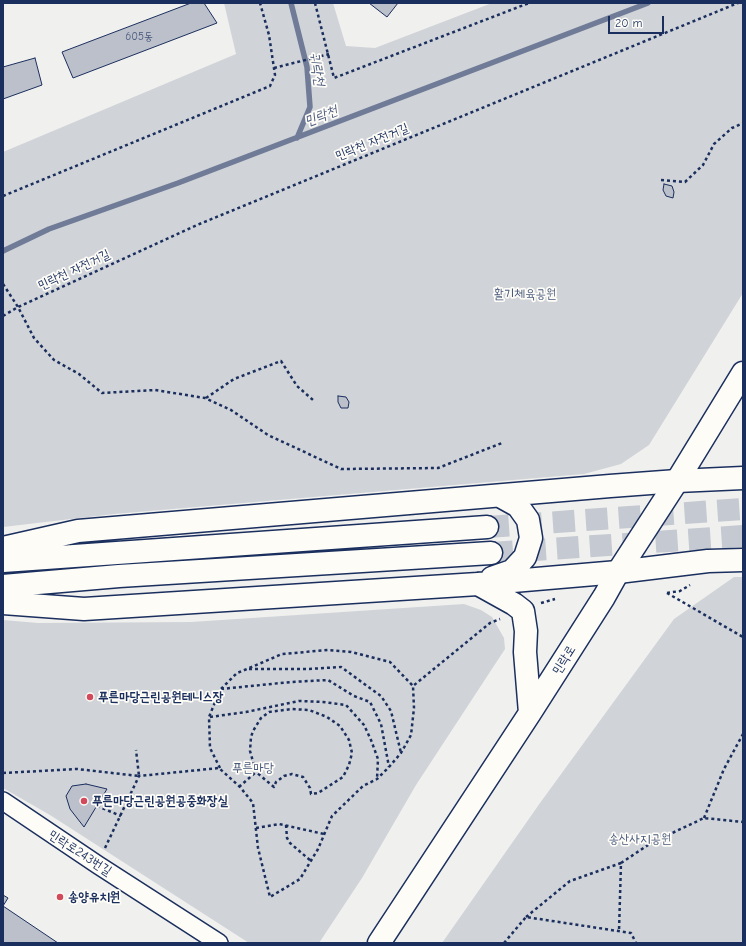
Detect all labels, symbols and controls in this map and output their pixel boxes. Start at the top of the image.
scale bar [610,8,666,34]
text: 20 m [615,16,643,30]
house number: 605동 [125,30,153,44]
water label: 귀락천 [306,51,328,87]
water label: 민락천 [302,102,340,130]
street label: 민락천 자전거길 [333,120,411,164]
street label: 민락천 자전거길 [36,247,112,293]
park label: 활기체육공원 [494,286,556,302]
street label: 민락로 [549,643,579,677]
place label: 푸른마당근린공원테니스장 [98,689,224,705]
marker: 푸른마당근린공원테니스장 [85,692,95,702]
park label: 푸른마당 [232,760,274,776]
place label: 푸른마당근린공원공중화장실 [92,793,228,809]
marker: 푸른마당근린공원공중화장실 [79,796,89,806]
street label: 민락로243번길 [46,827,114,879]
park label: 송산사지공원 [609,831,671,847]
place label: 송양유치원 [68,889,120,905]
marker: 송양유치원 [55,892,65,902]

